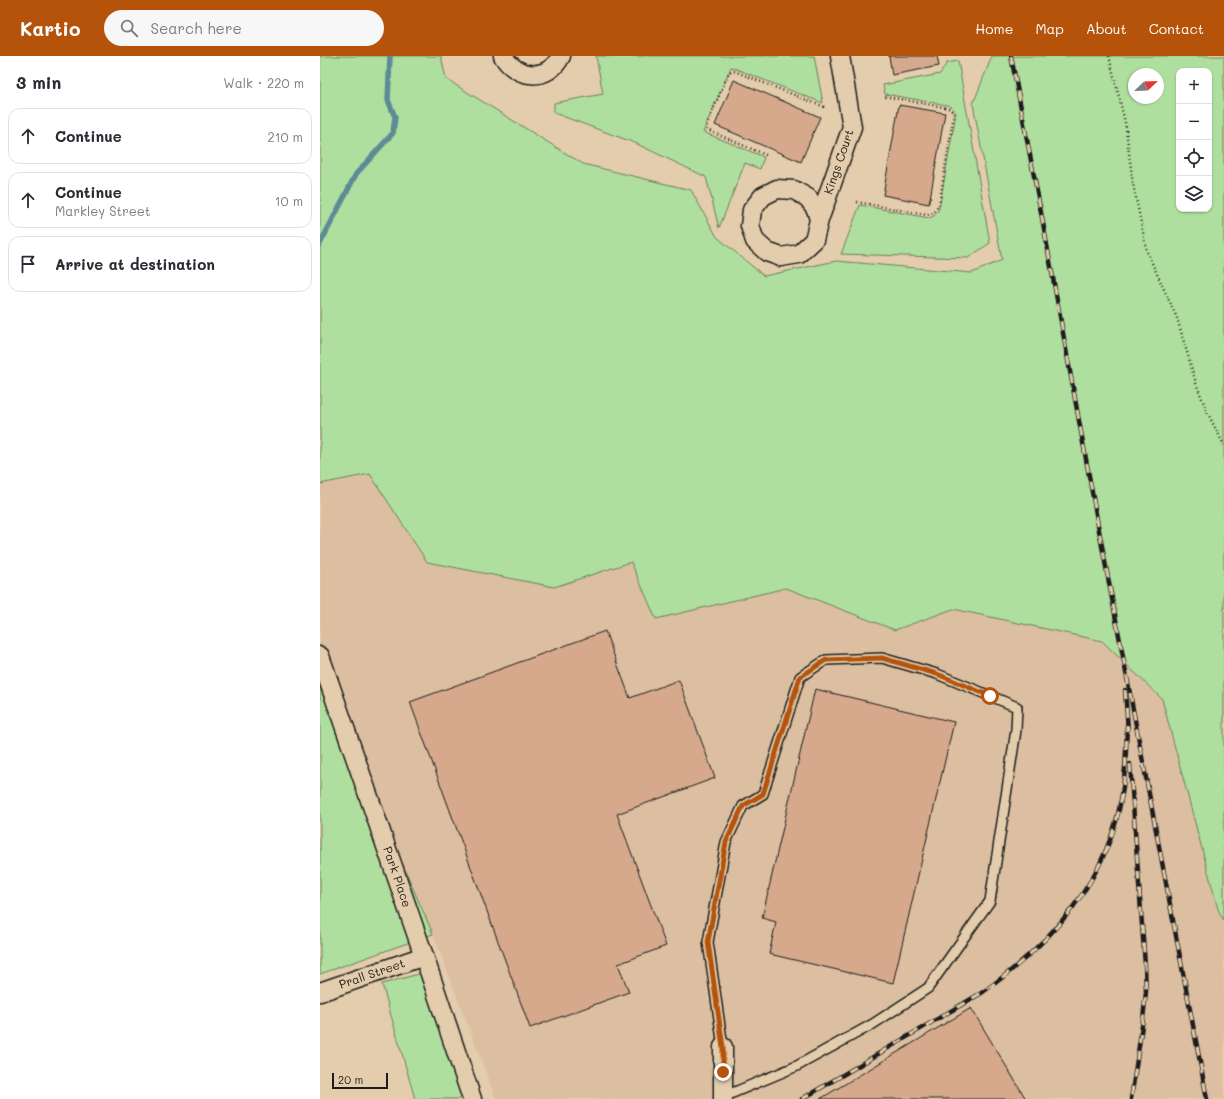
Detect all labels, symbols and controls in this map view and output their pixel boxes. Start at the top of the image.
search box [104,10,384,46]
text: Kartio [20,16,80,41]
icon: search [118,17,140,39]
text: Search here [150,18,242,38]
text: Home [975,19,1013,38]
text: Map [1035,19,1064,38]
text: About [1086,19,1127,38]
text: Contact [1149,19,1204,38]
north arrow [1128,68,1164,104]
map controls [1176,68,1212,212]
button: + [1176,68,1212,104]
text: 3 min [16,71,61,93]
text: Walk · 220 m [223,74,304,91]
button: − [1176,104,1212,140]
icon: ahead [17,125,39,147]
text: Continue [55,126,122,146]
street label: Kings Court [819,127,857,196]
text: 210 m [267,128,303,145]
button: locate [1176,140,1212,176]
button: layers [1176,176,1212,212]
text: Continue [55,182,122,202]
icon: ahead [17,189,39,211]
text: 10 m [275,192,303,209]
text: Markley Street [55,202,151,219]
icon: arrive [17,253,39,275]
text: Arrive at destination [55,254,215,274]
route start [981,687,999,705]
street label: Park Place [380,844,416,909]
street label: Prall Street [336,954,407,992]
route end [714,1063,732,1081]
scale bar [332,1071,388,1090]
text: 20 m [338,1072,363,1087]

